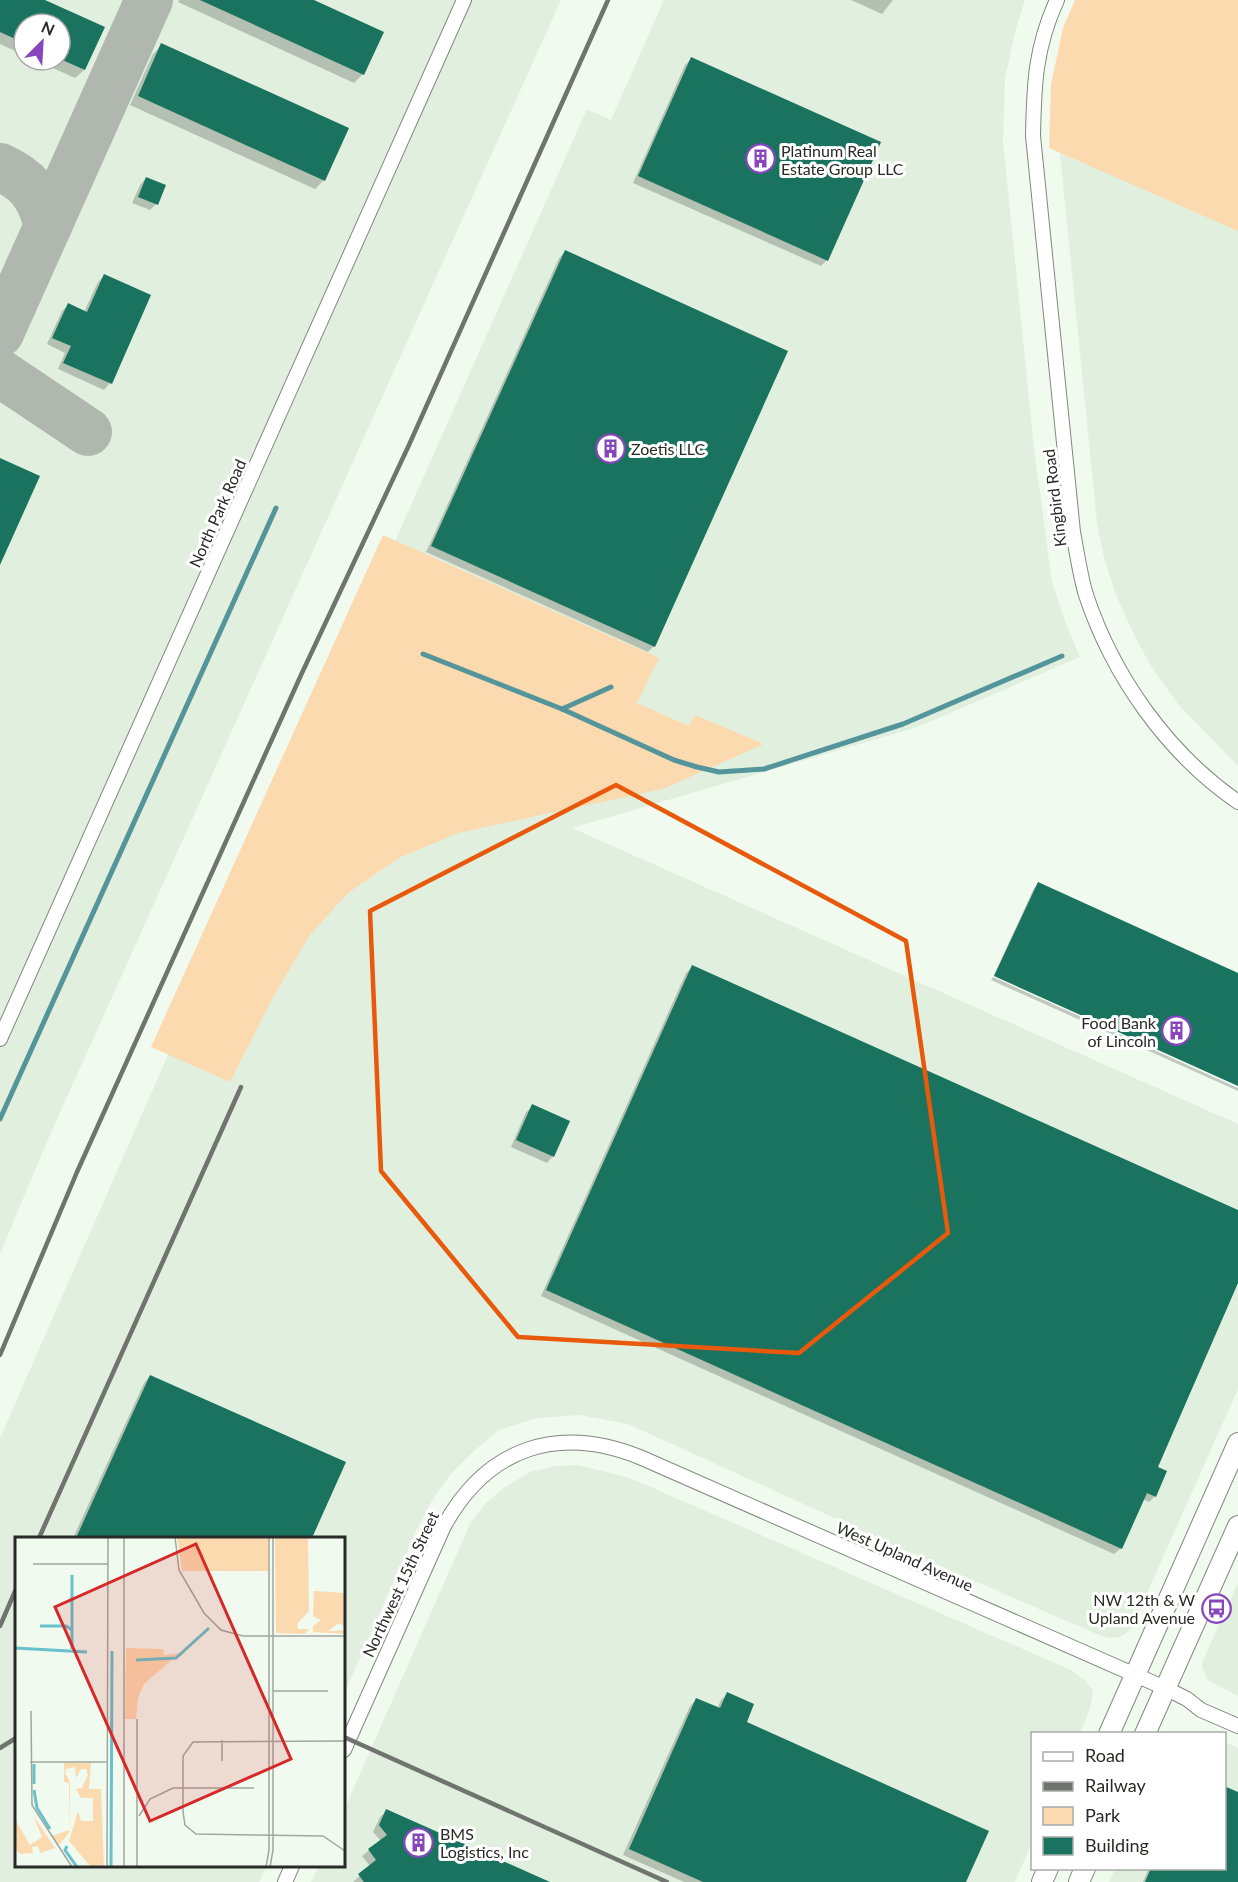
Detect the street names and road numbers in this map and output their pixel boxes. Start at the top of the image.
street label: Kingbird Road [1039,448,1069,548]
street label: North Park Road [185,456,249,570]
street label: Northwest 15th Street [358,1508,442,1660]
street label: West Upland Avenue [834,1517,976,1595]

